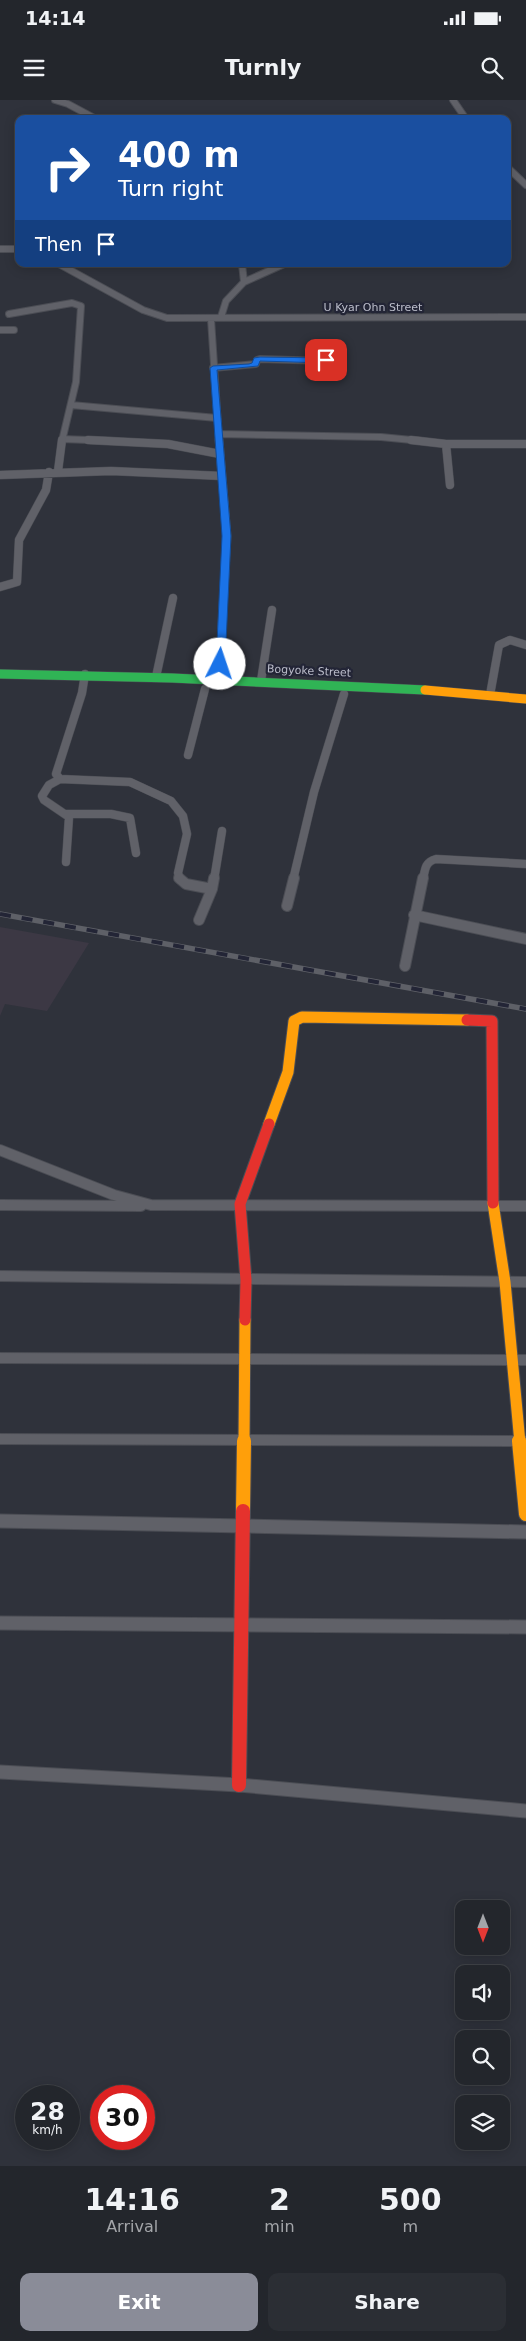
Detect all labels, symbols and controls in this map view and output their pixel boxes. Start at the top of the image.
text: 14:14 [25,7,85,29]
icon: menu [20,54,48,82]
icon: search [478,54,506,82]
text: Turnly [225,55,301,80]
icon: right [35,135,100,200]
text: 400 m [118,135,240,175]
text: Turn right [118,176,223,201]
icon: arrive [92,230,120,258]
text: Then [35,233,82,255]
street label: U Kyar Ohn Street [324,301,423,314]
pin [305,339,347,381]
icon: arrive [312,346,340,374]
position arrow [193,637,245,689]
street label: Bogyoke Street [267,662,352,680]
north arrow [455,1900,510,1955]
map controls [455,1900,510,2150]
button: sound [455,1965,510,2020]
button: search [455,2030,510,2085]
speed limit sign: 30 [90,2085,155,2150]
button: layers [455,2095,510,2150]
text: 28 [30,2097,65,2126]
text: km/h [32,2123,63,2137]
text: 14:16 [84,2182,180,2217]
text: 2 [269,2182,290,2217]
text: 500 [379,2182,442,2217]
text: Arrival [106,2217,158,2236]
text: min [264,2217,295,2236]
text: m [402,2217,418,2236]
button: Exit [20,2273,258,2331]
button: Share [268,2273,506,2331]

